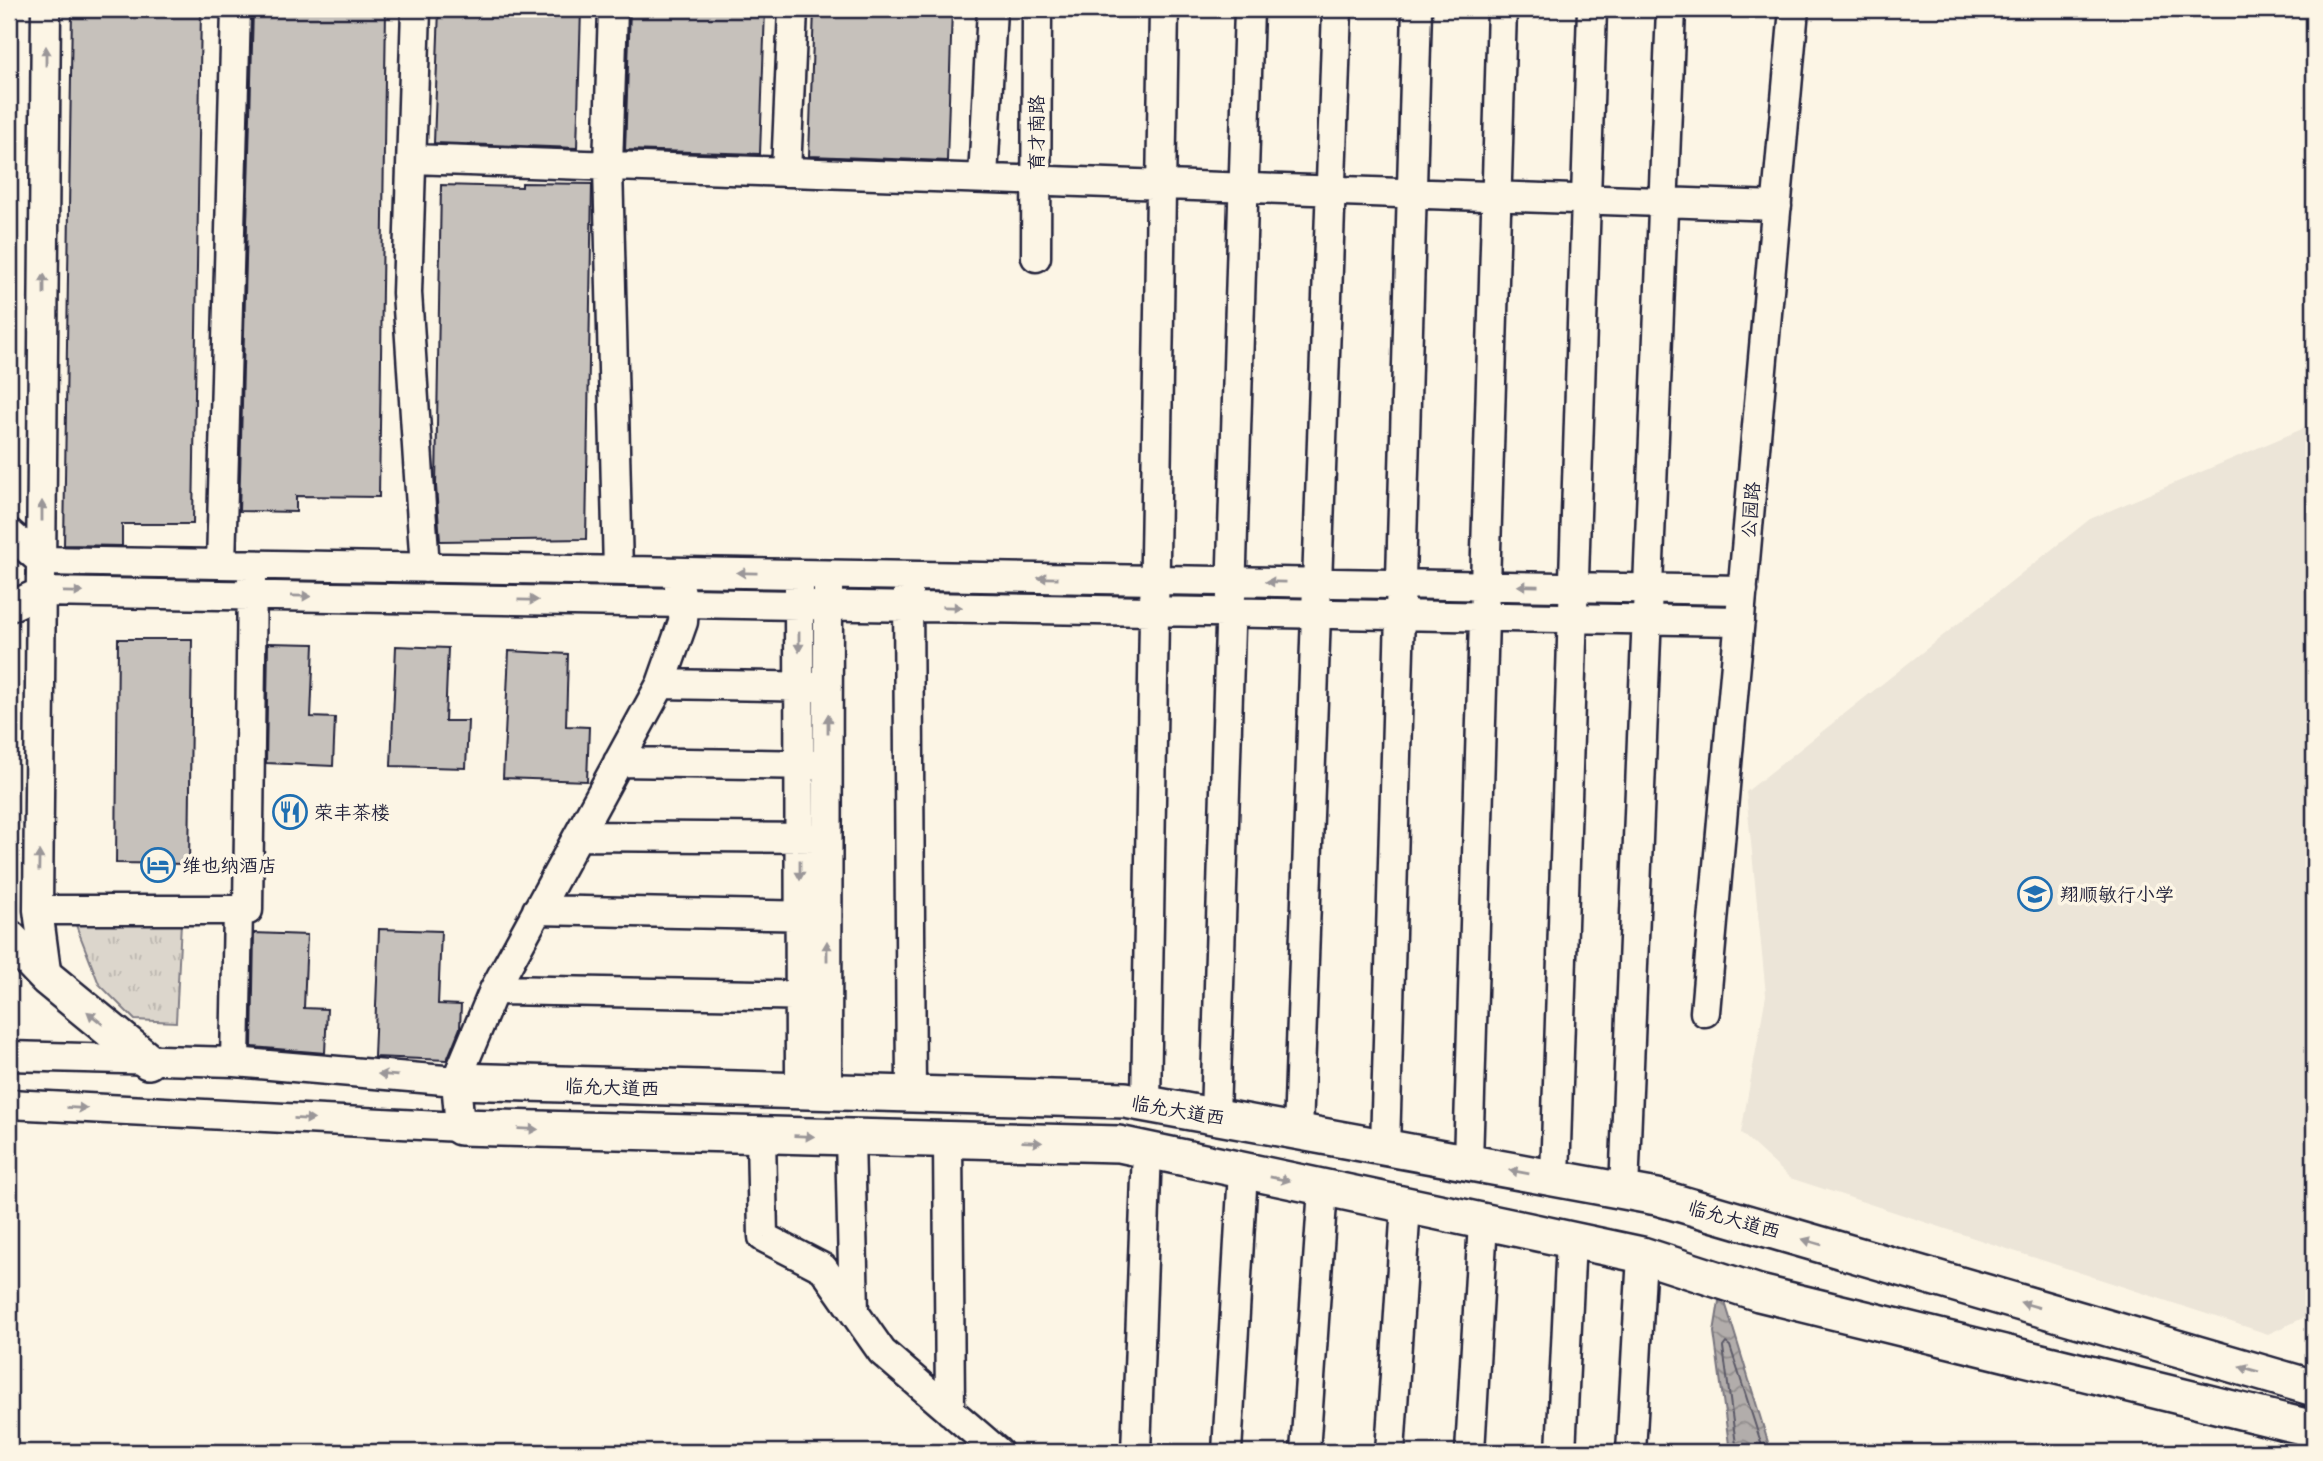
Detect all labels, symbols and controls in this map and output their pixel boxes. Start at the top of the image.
one-way arrow [40,45,52,67]
street label: 育才南路 [1026,95,1049,171]
one-way arrow [38,273,50,295]
street label: 公园路 [1738,481,1765,540]
one-way arrow [36,500,48,522]
one-way arrow [736,567,758,579]
one-way arrow [1037,572,1059,584]
one-way arrow [1264,576,1286,588]
one-way arrow [1516,580,1538,592]
one-way arrow [63,586,85,598]
one-way arrow [290,590,312,602]
one-way arrow [518,594,540,606]
one-way arrow [941,601,963,613]
one-way arrow [793,632,805,654]
one-way arrow [822,712,833,734]
restaurant icon: 荣丰茶楼 [271,793,309,831]
place label: 荣丰茶楼 [314,802,390,825]
hotel icon: 维也纳酒店 [139,846,177,884]
one-way arrow [33,850,44,872]
place label: 维也纳酒店 [182,855,277,878]
one-way arrow [794,859,806,881]
school or university icon: 翔顺敏行小学 [2016,875,2054,913]
place label: 翔顺敏行小学 [2060,884,2174,907]
one-way arrow [821,940,833,962]
one-way arrow [87,1011,104,1026]
one-way arrow [377,1070,399,1081]
street label: 临允大道西 [564,1075,660,1102]
street label: 临允大道西 [1129,1092,1227,1131]
one-way arrow [66,1102,88,1113]
one-way arrow [293,1114,315,1125]
one-way arrow [517,1123,539,1134]
one-way arrow [794,1130,816,1142]
one-way arrow [1021,1136,1043,1148]
one-way arrow [1508,1166,1530,1177]
one-way arrow [1269,1173,1291,1184]
street label: 临允大道西 [1685,1196,1782,1245]
one-way arrow [1801,1236,1822,1246]
one-way arrow [2020,1300,2041,1310]
one-way arrow [2237,1363,2259,1374]

